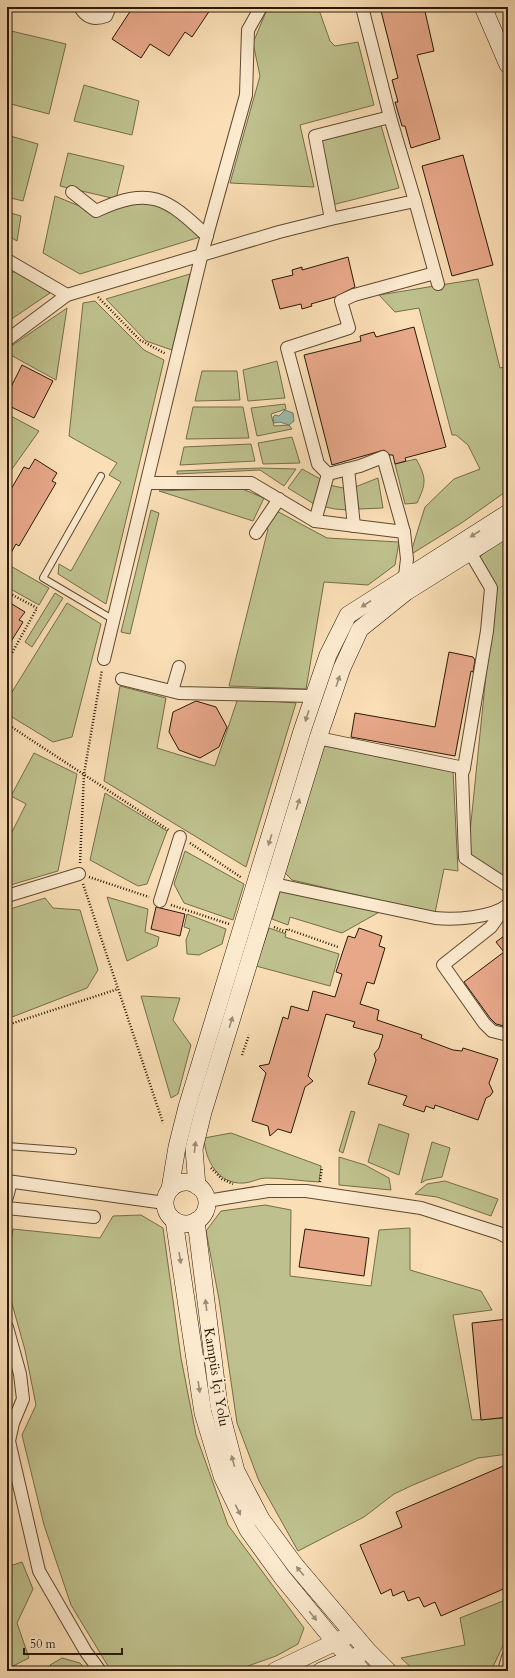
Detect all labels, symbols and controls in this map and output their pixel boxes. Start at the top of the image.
one-way arrow [470,530,480,538]
one-way arrow [361,600,371,608]
one-way arrow [335,674,341,686]
one-way arrow [304,710,310,722]
one-way arrow [295,798,301,810]
one-way arrow [267,835,273,847]
one-way arrow [228,1016,234,1028]
one-way arrow [192,1141,198,1153]
one-way arrow [177,1252,183,1265]
one-way arrow [203,1299,209,1311]
street label: Kampüs İçi Yolu [199,1326,234,1428]
one-way arrow [196,1381,202,1393]
one-way arrow [230,1454,236,1466]
one-way arrow [235,1504,241,1516]
one-way arrow [296,1567,305,1576]
one-way arrow [309,1610,318,1621]
scale bar [24,1630,122,1656]
text: 50 m [30,1636,57,1652]

